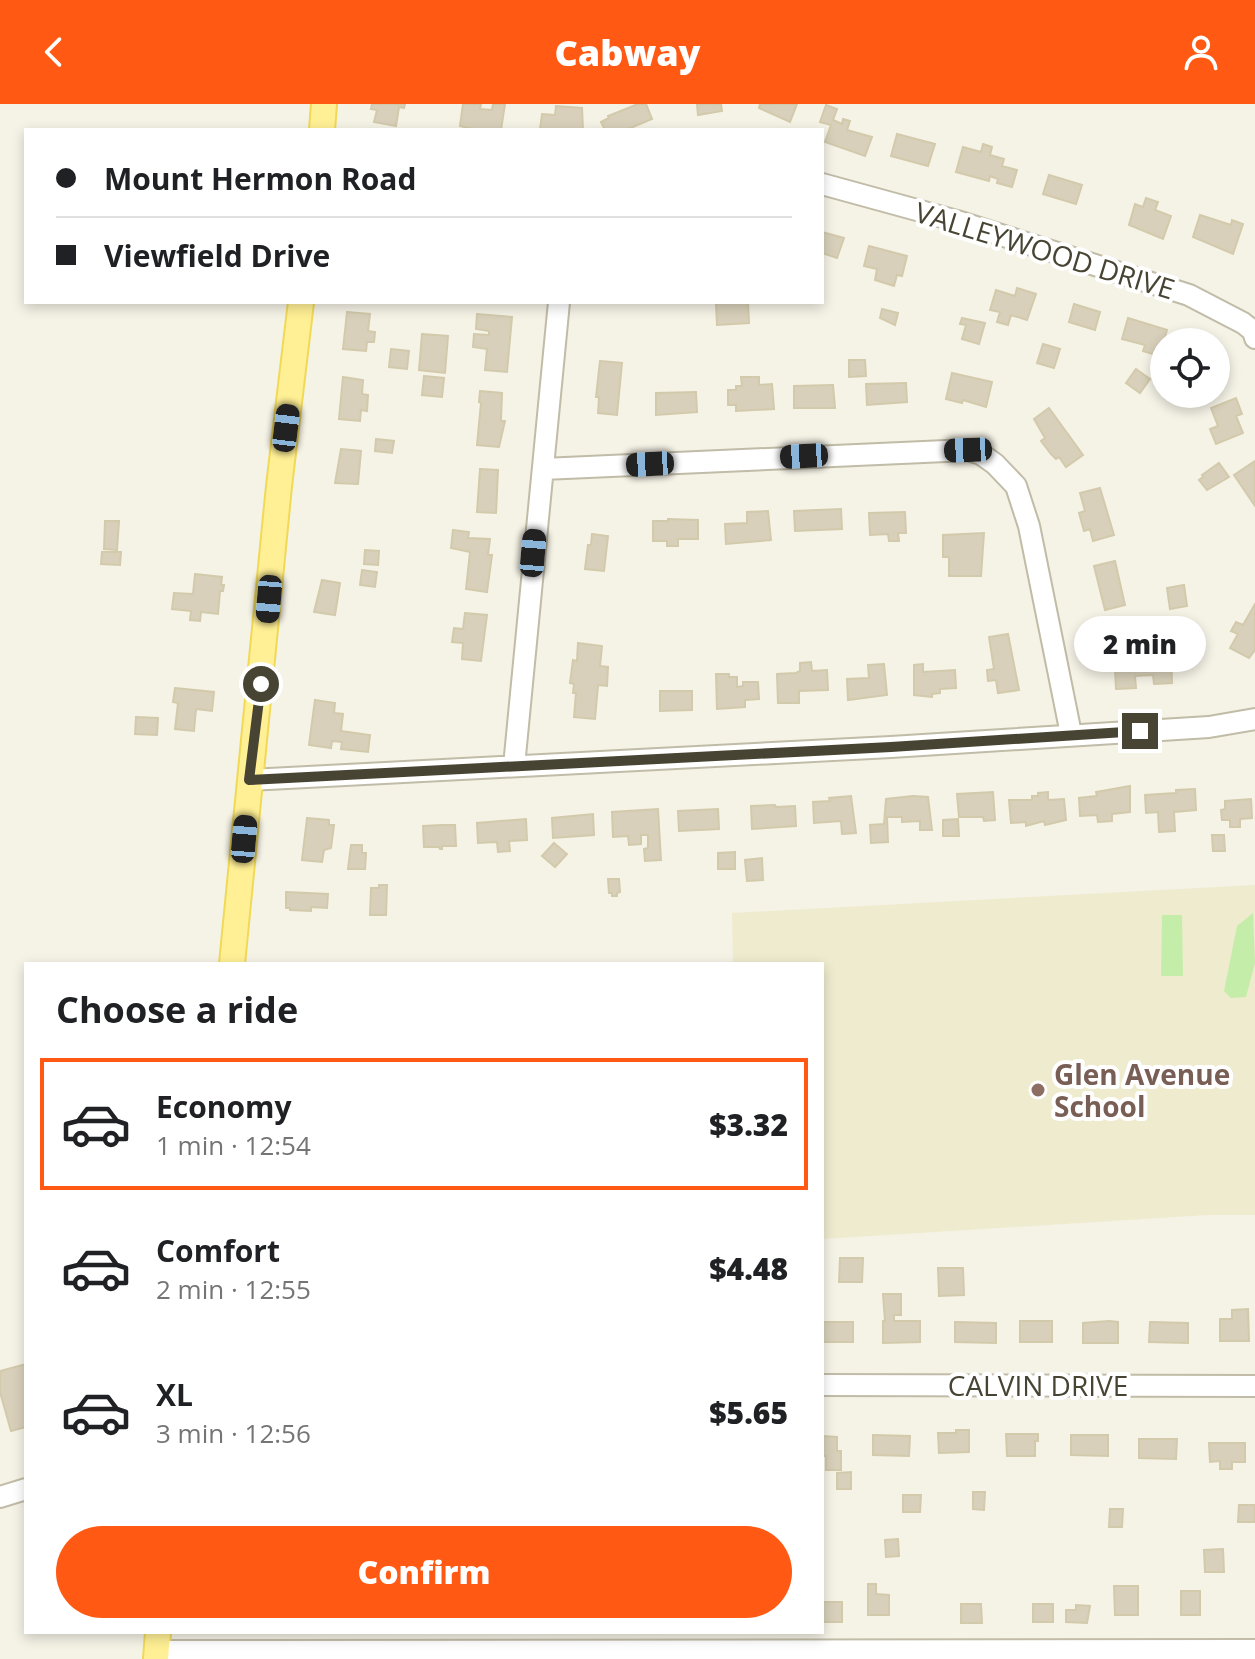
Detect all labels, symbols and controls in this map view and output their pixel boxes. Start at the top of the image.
text: Cabway [554,28,701,77]
icon: back [32,30,76,74]
icon: person [1179,30,1223,74]
text: Mount Hermon Road [104,158,416,199]
street label: VALLEYWOOD DRIVE [911,192,1179,308]
text: Viewfield Drive [104,235,330,276]
map controls [1150,328,1230,408]
button: locate [1150,328,1230,408]
car [271,403,301,453]
car [944,437,992,463]
car [779,443,829,469]
car [625,451,675,477]
car [519,528,547,578]
car [255,574,283,624]
callout: 2 min [1074,615,1206,671]
text: 2 min [1103,626,1177,662]
route start [243,666,279,702]
route end [1122,713,1158,749]
car [230,814,258,864]
text: Choose a ride [56,985,298,1034]
place label: Glen Avenue School [1054,1055,1230,1125]
marker: Glen Avenue School [1029,1081,1047,1099]
text: Economy [156,1086,292,1127]
icon: car [60,1088,132,1160]
text: $3.32 [709,1104,788,1145]
text: 1 min · 12:54 [156,1127,311,1163]
text: Comfort [156,1230,280,1271]
icon: car [60,1232,132,1304]
text: $4.48 [709,1248,788,1289]
text: 2 min · 12:55 [156,1271,311,1307]
street label: CALVIN DRIVE [948,1366,1128,1404]
text: XL [156,1374,193,1415]
icon: car [60,1376,132,1448]
text: $5.65 [709,1392,788,1433]
text: 3 min · 12:56 [156,1415,311,1451]
button: Confirm [56,1526,792,1618]

